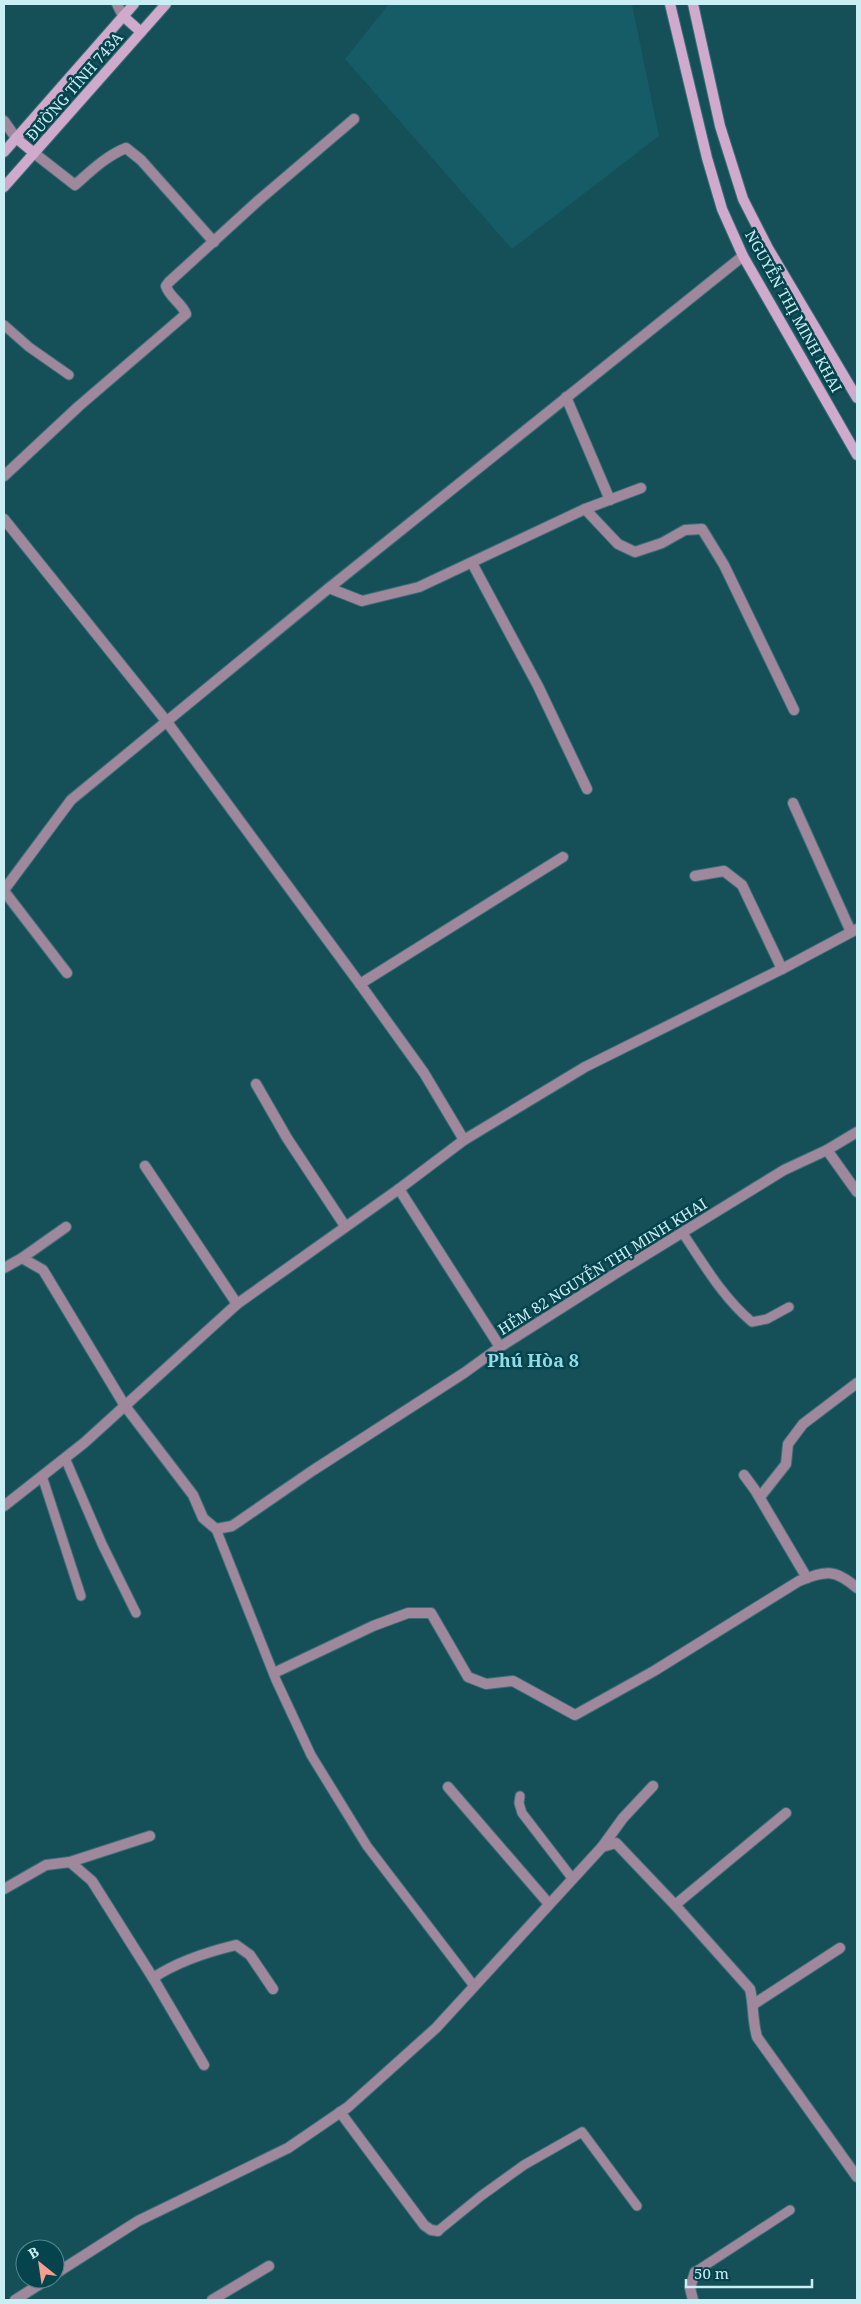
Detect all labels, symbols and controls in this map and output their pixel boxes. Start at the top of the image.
street label: ĐƯỜNG TỈNH 743A [21,27,127,145]
street label: NGUYỄN THỊ MINH KHAI [741,226,847,396]
street label: HẺM 82 NGUYỄN THỊ MINH KHAI [494,1193,710,1339]
district label: Phú Hòa 8 [487,1348,579,1372]
north arrow [15,2239,65,2289]
text: B [24,2242,42,2263]
scale bar [686,2256,812,2288]
text: 50 m [694,2263,729,2283]

